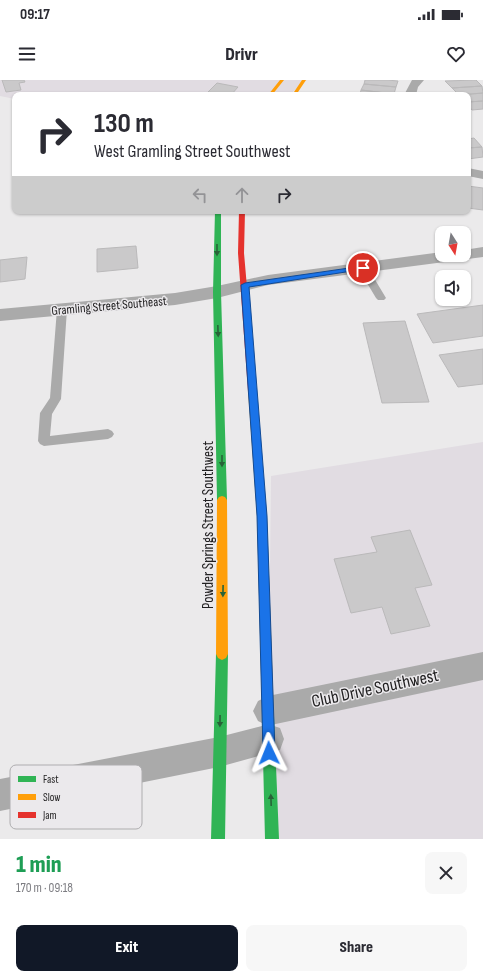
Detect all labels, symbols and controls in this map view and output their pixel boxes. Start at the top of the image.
text: 09:17 [20,5,50,24]
icon: menu [16,43,38,65]
icon: heart [445,43,467,65]
text: Drivr [225,44,258,65]
text: 130 m [94,107,154,140]
icon: right [28,108,80,160]
text: West Gramling Street Southwest [94,141,291,162]
icon: left [189,184,211,206]
icon: ahead [231,184,253,206]
icon: right [273,184,295,206]
north arrow [435,226,471,262]
map controls [435,226,471,306]
one-way arrow [214,244,220,257]
pin [346,251,380,285]
icon: arrive [352,257,374,279]
button: sound [435,270,471,306]
street label: Gramling Street Southeast [51,293,167,319]
one-way arrow [215,325,221,338]
street label: Powder Springs Street Southwest [199,441,218,609]
one-way arrow [219,455,225,468]
one-way arrow [219,585,226,597]
street label: Club Drive Southwest [310,665,441,712]
one-way arrow [216,715,223,727]
position arrow [248,732,290,774]
legend [10,765,142,829]
text: Fast [43,773,59,786]
text: Slow [43,791,60,804]
one-way arrow [268,793,274,806]
text: Jam [42,809,57,822]
text: 1 min [16,850,62,879]
button: close [425,852,467,894]
text: 170 m · 09:18 [16,880,73,896]
button: Exit [16,925,238,971]
button: Share [246,925,467,971]

